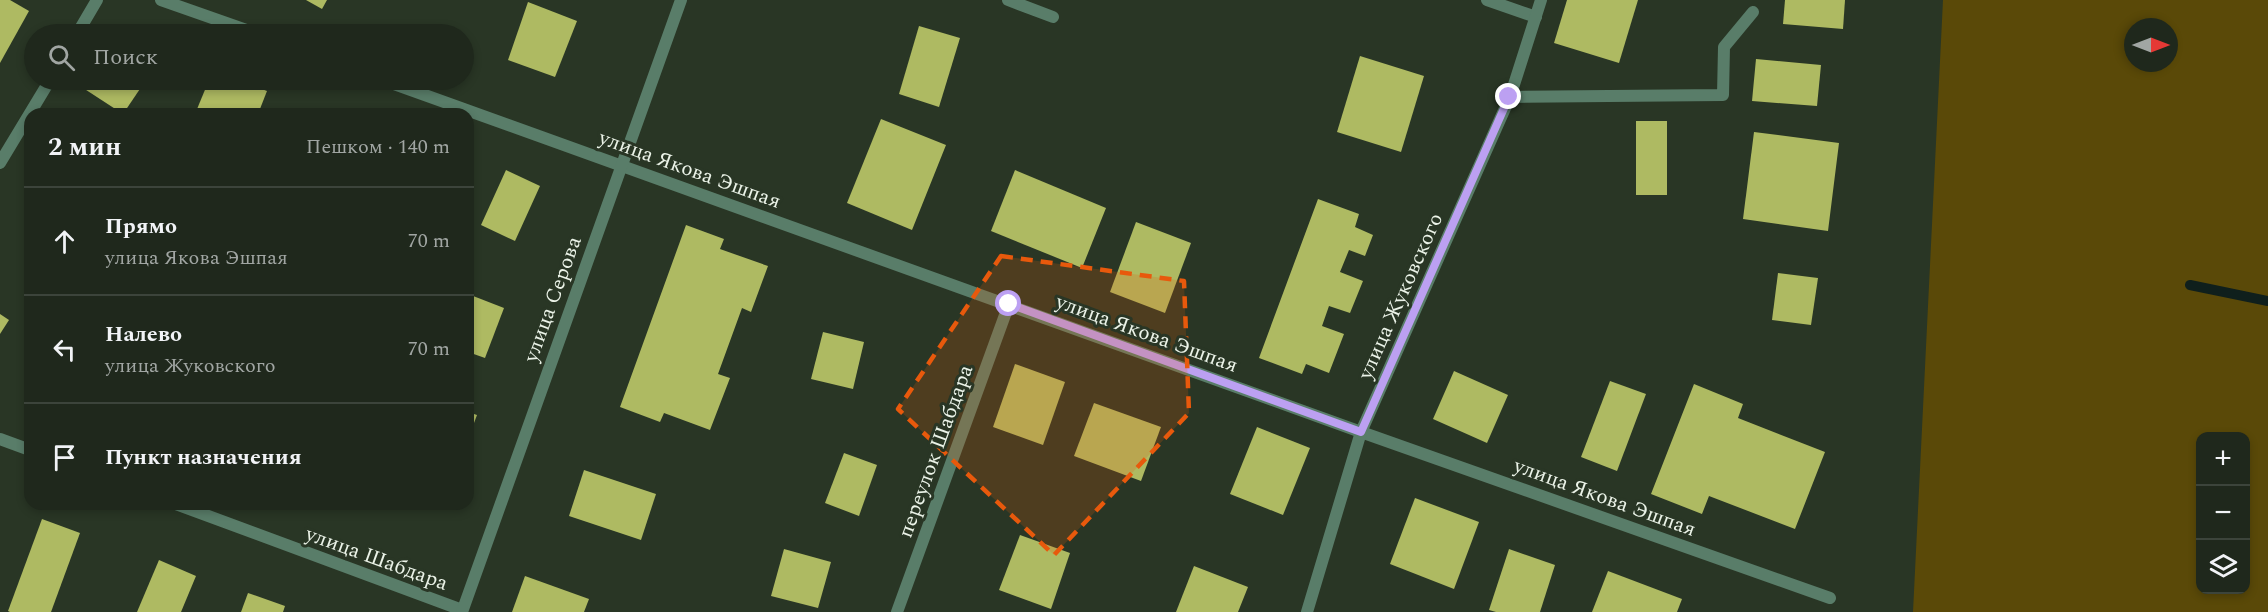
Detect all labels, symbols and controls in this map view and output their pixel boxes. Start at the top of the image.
north arrow [2124,18,2178,72]
search box [24,24,474,90]
icon: search [45,41,78,74]
text: Поиск [93,41,158,74]
route end [1495,83,1521,109]
street label: улица Якова Эшпая [593,122,785,218]
text: 2 мин [48,127,121,167]
text: Пешком · 140 m [306,132,450,162]
street label: улица Жуковского [1349,208,1452,386]
text: Прямо [105,210,177,243]
icon: ahead [48,225,81,258]
text: 70 m [408,226,450,256]
street label: улица Серова [515,231,591,368]
text: улица Якова Эшпая [105,243,288,273]
street label: улица Якова Эшпая [1050,286,1242,382]
route start [995,290,1021,316]
text: Налево [105,318,182,351]
icon: left [48,333,81,366]
text: 70 m [408,334,450,364]
text: улица Жуковского [105,351,276,381]
street label: переулок Шабдара [890,360,982,542]
map controls [2196,432,2250,594]
button: + [2196,432,2250,486]
icon: arrive [48,441,81,474]
text: Пункт назначения [105,441,302,474]
street label: улица Якова Эшпая [1508,450,1700,546]
button: − [2196,486,2250,540]
street label: улица Шабдара [300,518,453,600]
button: layers [2196,540,2250,594]

